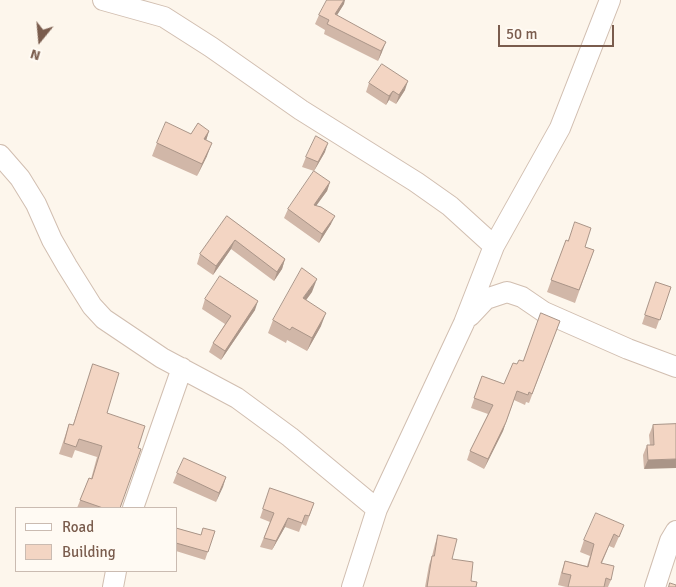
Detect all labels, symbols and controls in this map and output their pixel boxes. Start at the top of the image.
north arrow [15,15,65,65]
scale bar [501,15,617,47]
text: 50 m [506,25,537,43]
text: N [28,45,43,64]
legend [15,507,178,572]
text: Road [62,518,94,536]
text: Building [62,543,116,561]

